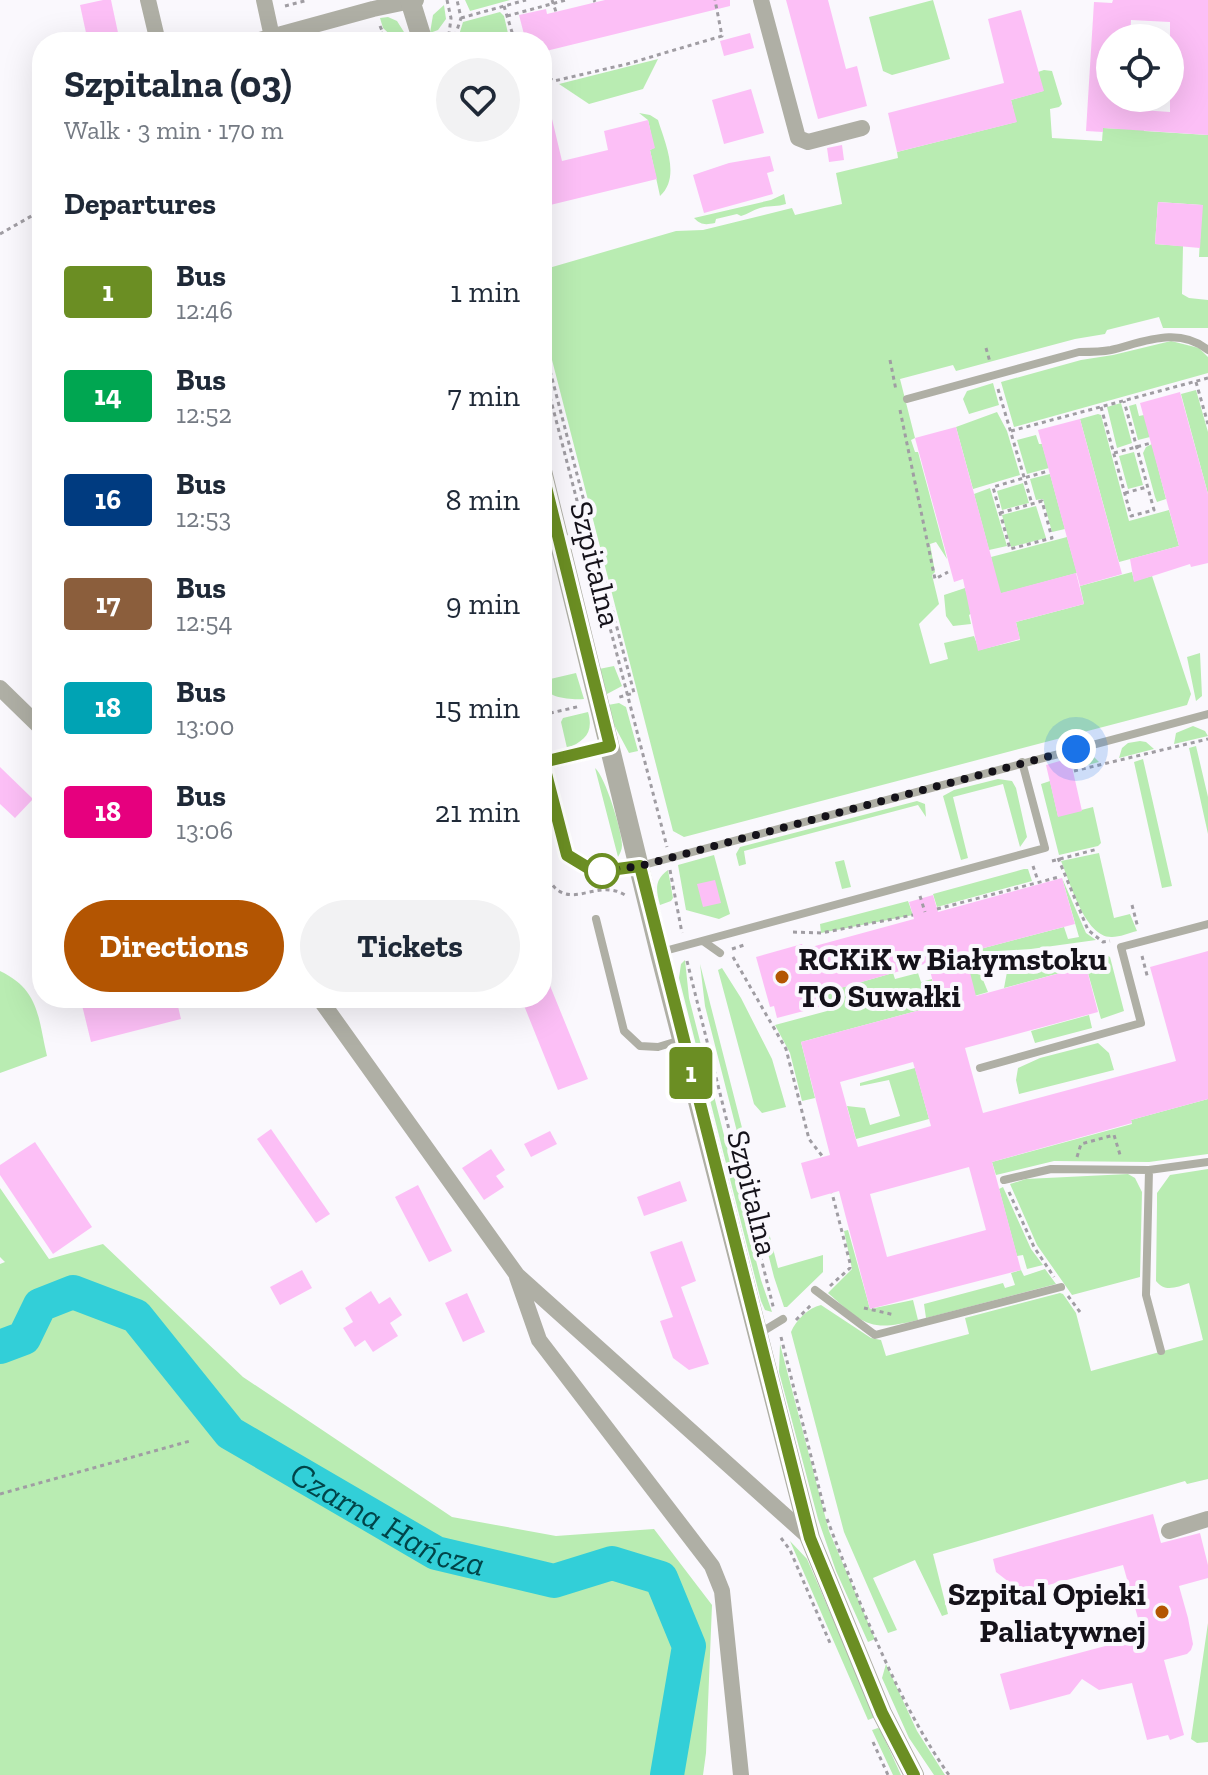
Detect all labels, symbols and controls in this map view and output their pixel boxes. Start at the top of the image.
map controls [1096,24,1184,112]
button: locate [1096,24,1184,112]
button: heart [436,58,520,142]
text: Szpitalna (03) [64,61,292,107]
text: Walk · 3 min · 170 m [64,114,284,146]
text: Departures [64,186,216,222]
text: Bus [176,258,226,294]
text: 1 min [450,274,520,310]
text: 1 [102,275,114,308]
text: 12:46 [176,294,233,326]
text: Bus [176,362,226,398]
text: 7 min [448,378,520,414]
text: 14 [94,379,122,412]
text: 12:52 [176,398,232,430]
text: Bus [176,466,226,502]
text: 8 min [446,482,520,518]
text: 16 [95,483,121,516]
street label: Szpitalna [562,497,630,631]
text: 12:53 [176,502,231,534]
text: Bus [176,570,226,606]
text: 9 min [446,586,520,622]
text: 17 [96,587,120,620]
text: 12:54 [176,606,233,638]
text: Bus [176,674,226,710]
text: 15 min [435,690,520,726]
text: 18 [95,691,121,724]
text: 13:00 [176,710,235,742]
your location [1056,729,1096,769]
text: Bus [176,778,226,814]
text: 21 min [435,794,520,830]
text: 18 [95,795,121,828]
text: 13:06 [176,814,233,846]
unlabelled marker [585,854,619,888]
button: Directions [64,900,284,992]
button: Tickets [300,900,520,992]
place label: RCKiK w Białymstoku TO Suwałki [798,940,1107,1015]
marker: RCKiK w Białymstoku TO Suwałki [773,968,791,986]
line badge: 1 [665,1047,717,1099]
text: 1 [685,1056,697,1089]
street label: Szpitalna [719,1126,787,1260]
water label: Czarna Hańcza [283,1452,489,1584]
place label: Szpital Opieki Paliatywnej [948,1575,1146,1650]
marker: Szpital Opieki Paliatywnej [1153,1603,1171,1621]

